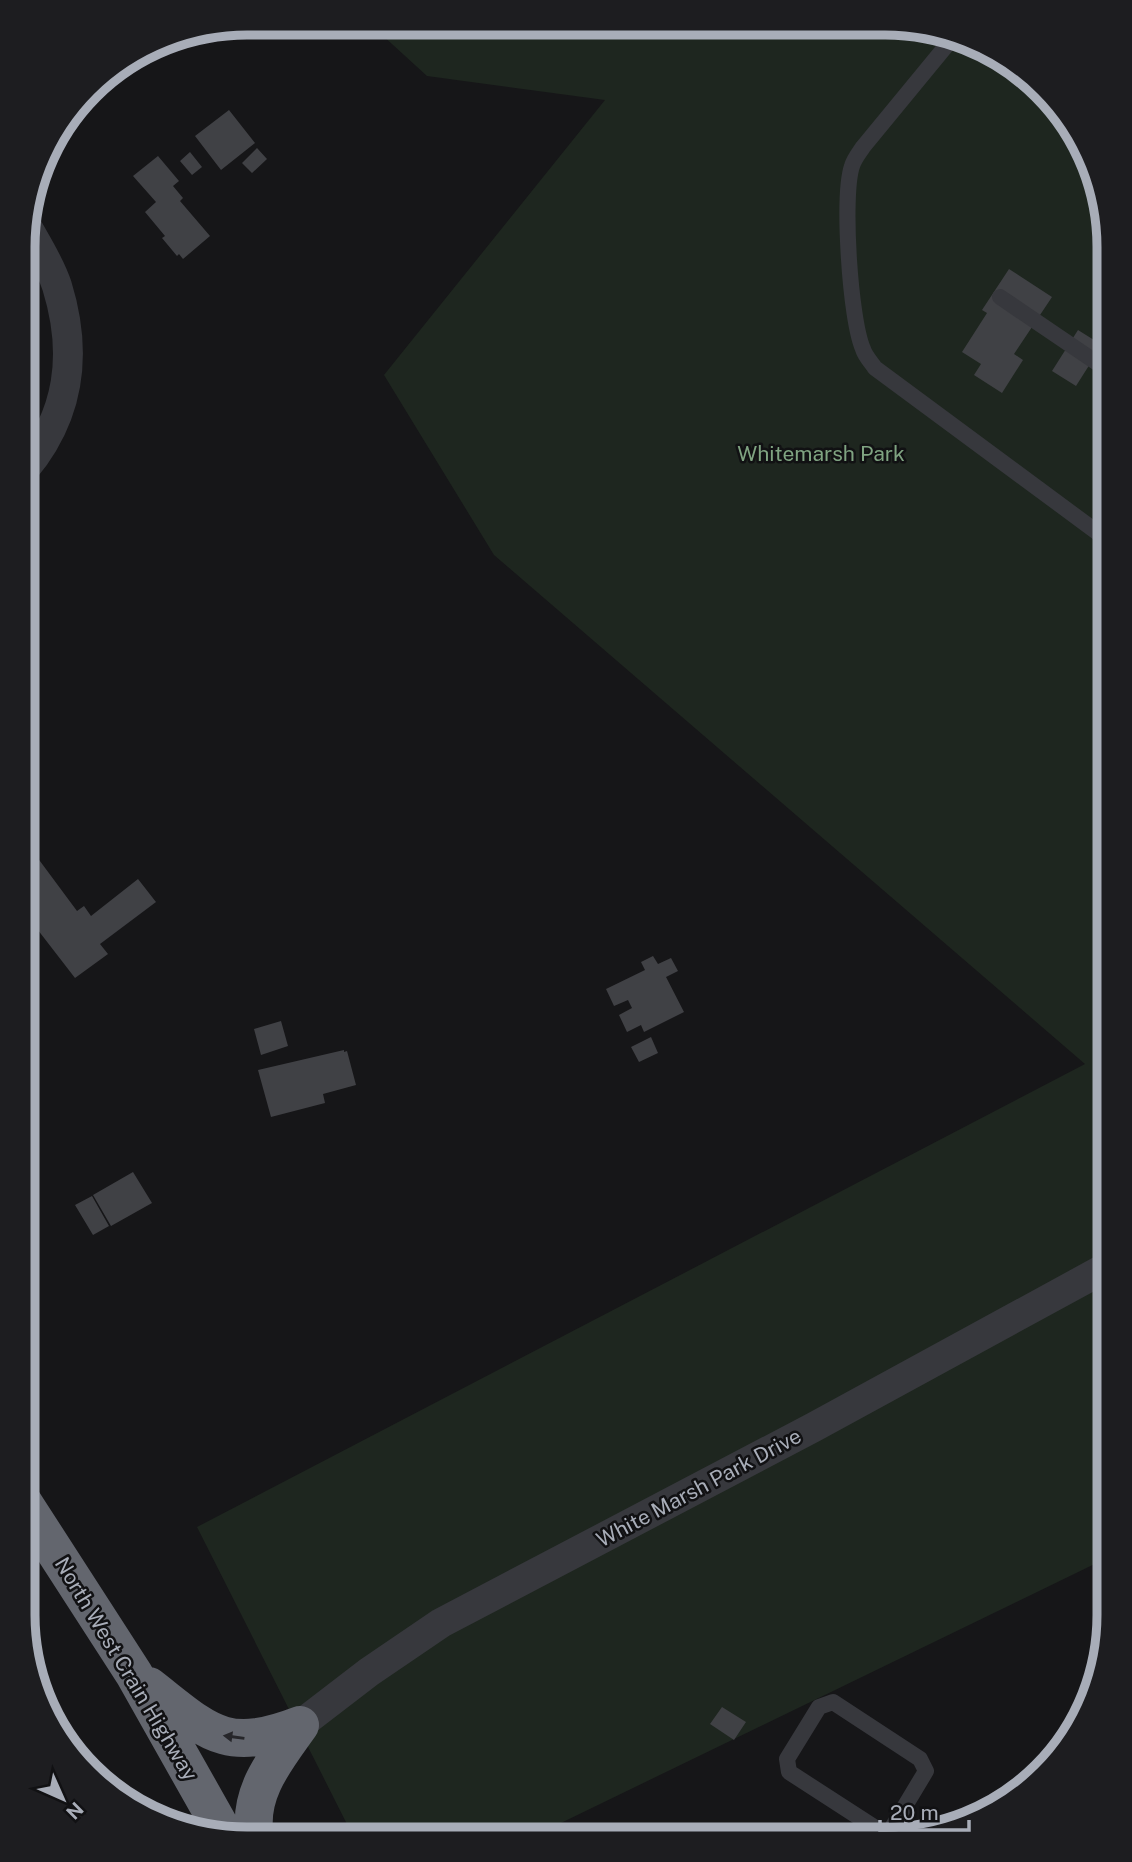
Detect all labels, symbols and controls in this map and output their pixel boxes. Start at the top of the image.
park label: Whitemarsh Park [737,441,905,466]
street label: White Marsh Park Drive [592,1423,805,1552]
street label: North West Crain Highway [50,1553,203,1785]
one-way arrow [223,1731,245,1742]
north arrow [28,1764,98,1834]
scale bar [880,1788,969,1832]
text: N [62,1798,88,1824]
text: 20 m [890,1800,939,1825]

